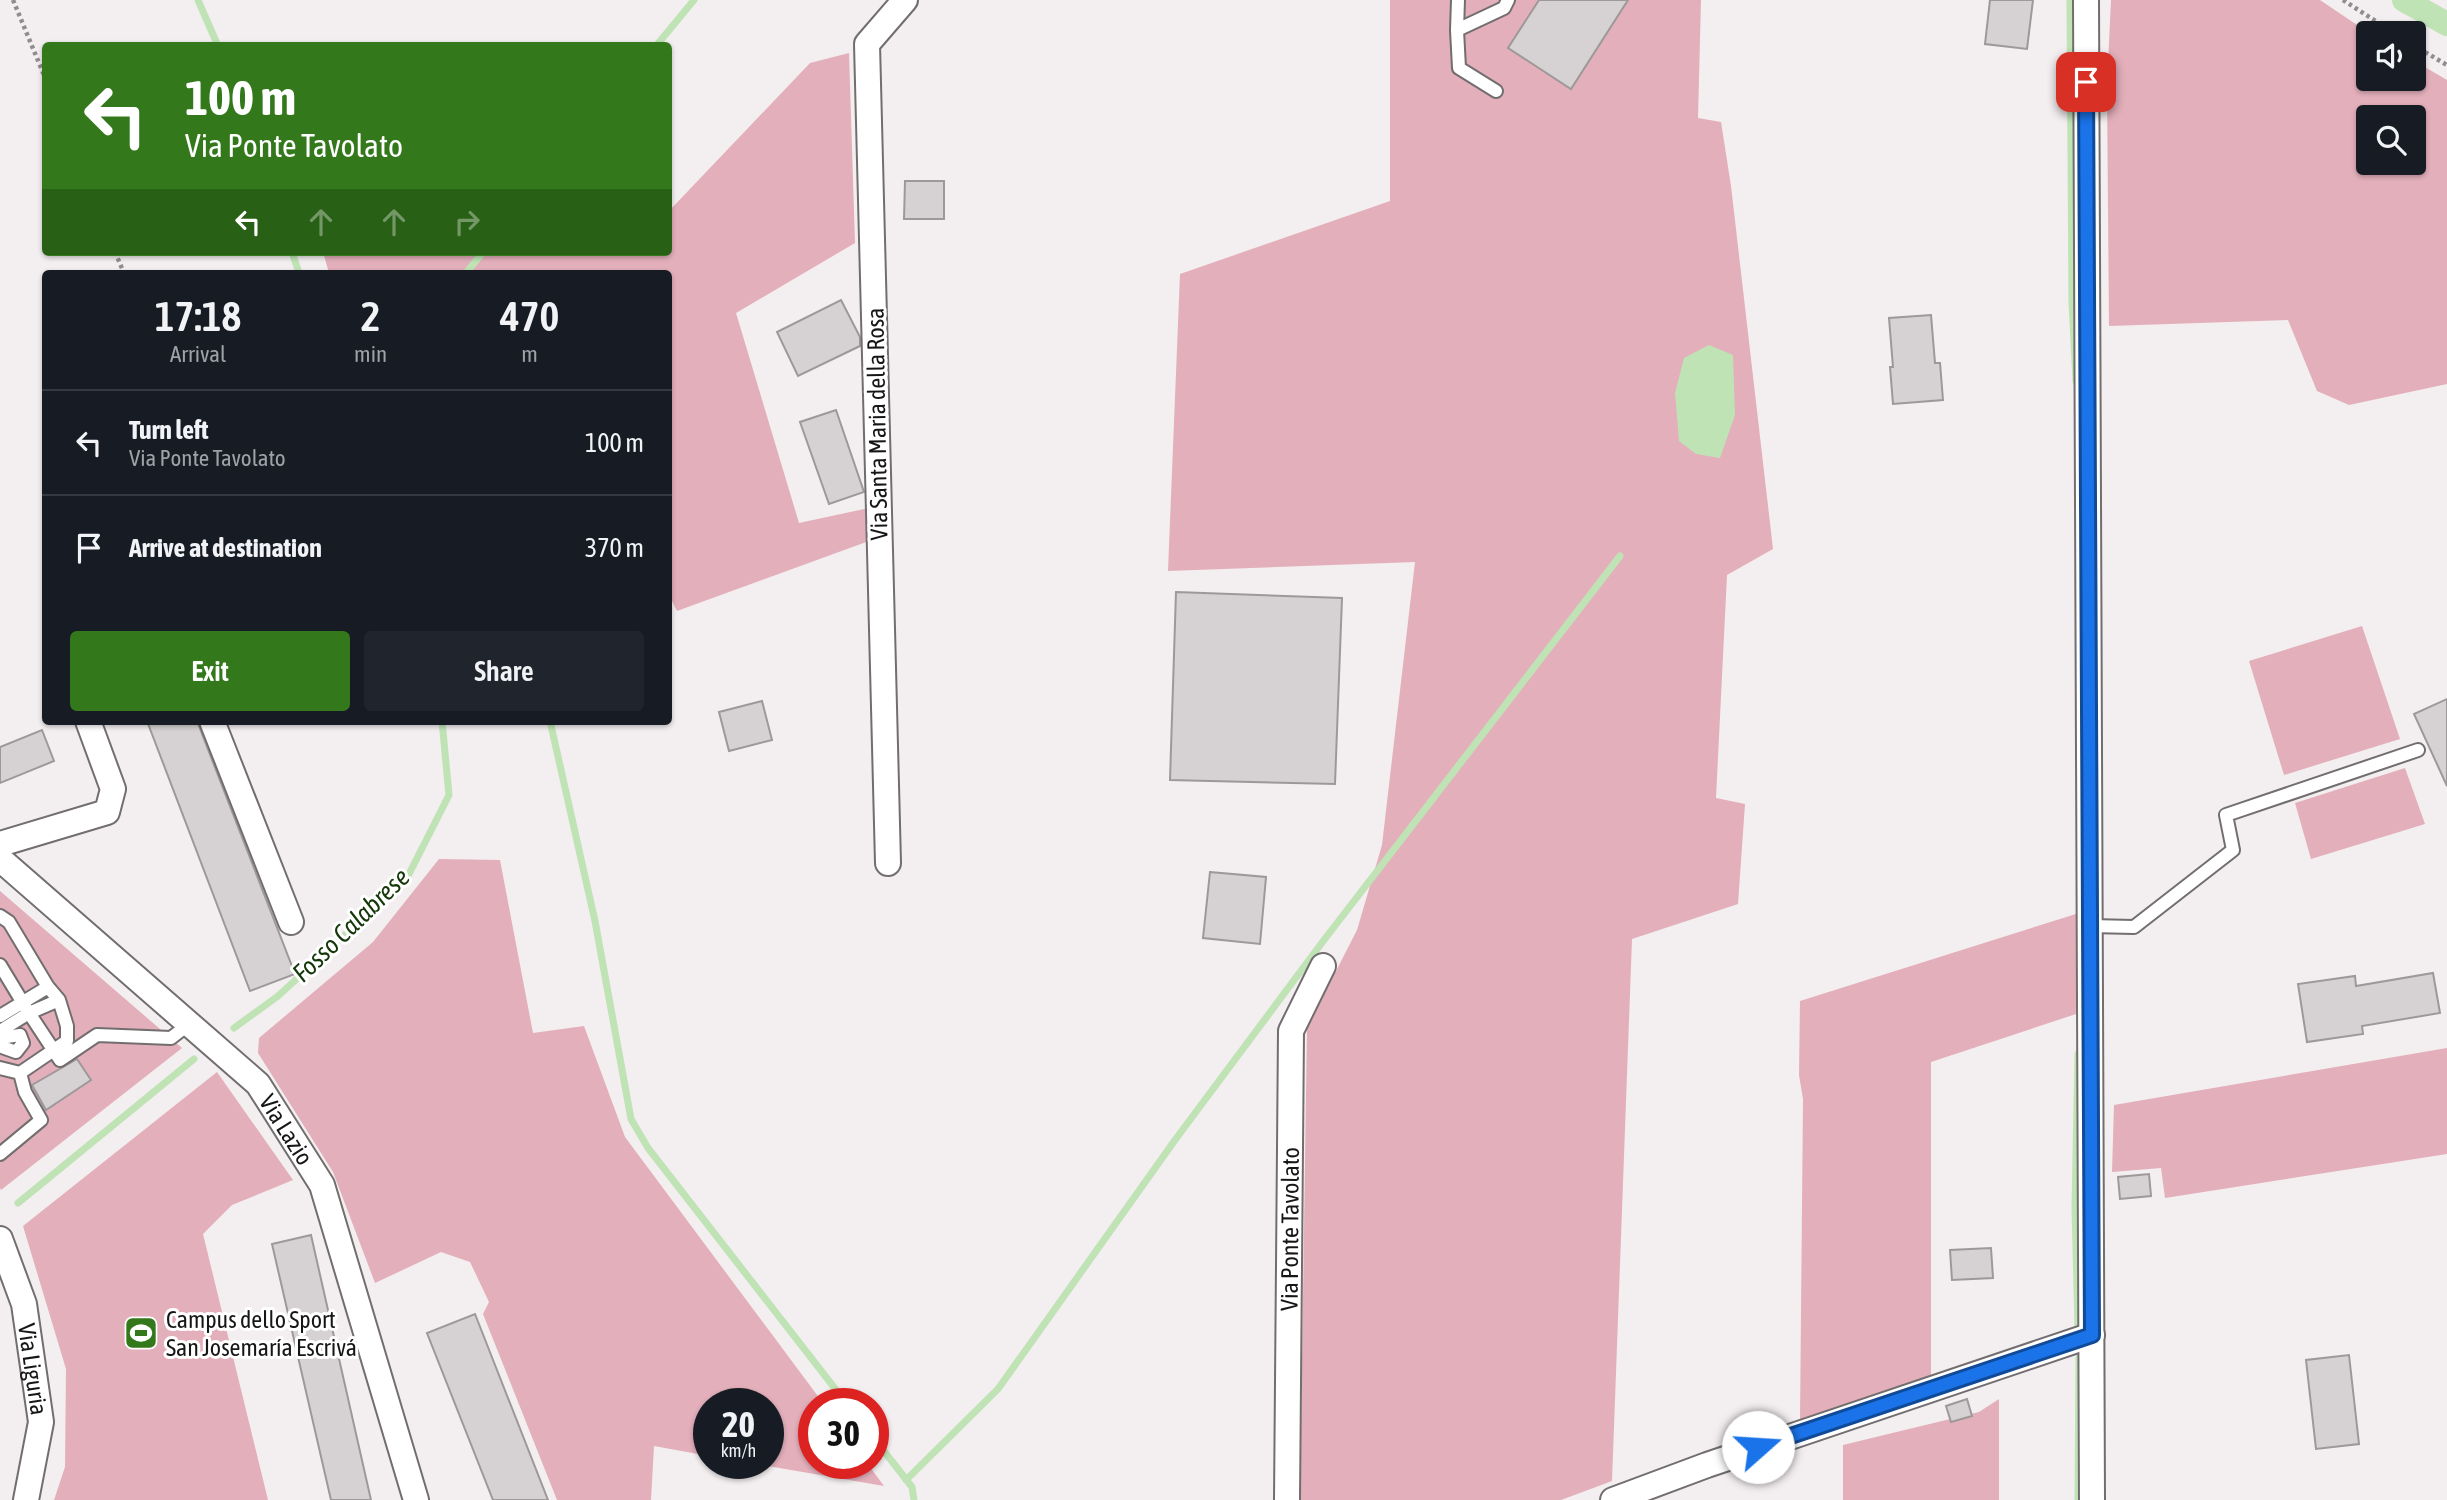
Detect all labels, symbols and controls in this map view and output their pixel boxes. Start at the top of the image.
map controls [2356,21,2426,175]
button: sound [2356,21,2426,91]
pin [2056,52,2116,112]
icon: arrive [2067,63,2105,101]
text: 100 m [185,69,296,125]
icon: left [70,70,161,161]
button: search [2356,105,2426,175]
text: Via Ponte Tavolato [185,127,403,164]
icon: left [229,203,267,241]
icon: ahead [302,203,340,241]
icon: ahead [375,203,413,241]
icon: right [448,203,486,241]
text: 17:18 [155,292,241,340]
text: 2 [361,292,380,340]
text: 470 [500,292,559,340]
street label: Via Santa Maria della Rosa [861,307,893,541]
text: Arrival [170,341,226,367]
text: min [354,341,387,367]
text: m [521,341,538,367]
text: Turn left [129,415,209,445]
icon: left [70,424,108,462]
text: 100 m [585,428,644,458]
text: Via Ponte Tavolato [129,445,286,471]
icon: arrive [70,529,108,567]
text: Arrive at destination [129,533,322,563]
text: 370 m [585,533,644,563]
button: Exit [70,631,350,711]
button: Share [364,631,644,711]
water label: Fosso Calabrese [286,862,416,988]
street label: Via Lazio [255,1089,319,1169]
street label: Via Ponte Tavolato [1275,1147,1304,1311]
place label: Campus dello Sport San Josemaría Escrivá [166,1306,357,1361]
sports icon: Campus dello Sport San Josemaría Escrivá [122,1314,160,1352]
street label: Via Liguria [13,1321,53,1417]
speed limit sign: 30 [798,1388,889,1479]
text: 20 [722,1404,755,1444]
position arrow [1721,1410,1795,1484]
text: km/h [721,1440,756,1461]

